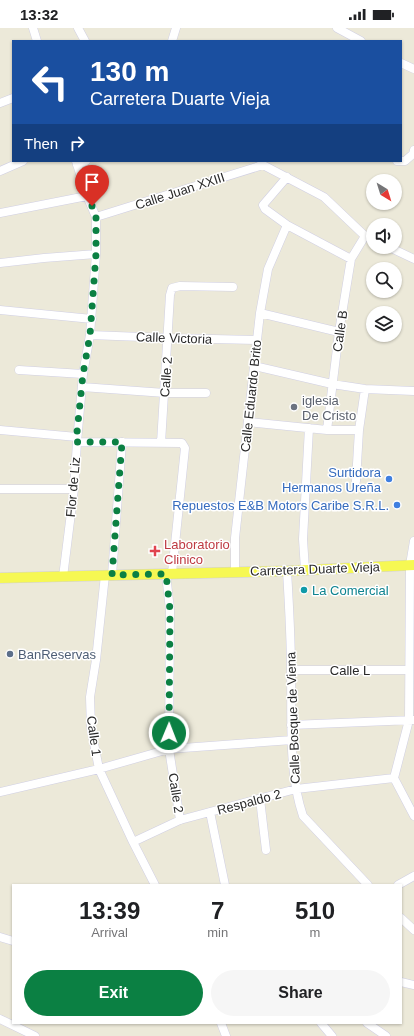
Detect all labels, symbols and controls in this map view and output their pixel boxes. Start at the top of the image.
text: 13:32 [20,6,58,23]
icon: left [24,56,76,108]
text: 130 m [90,56,169,87]
text: Carretera Duarte Vieja [90,89,270,109]
icon: right [66,132,88,154]
text: Then [24,135,58,152]
pin [75,165,109,206]
street label: Calle Juan XXIII [133,169,227,213]
icon: arrive [81,171,103,193]
north arrow [366,174,402,210]
map controls [366,174,402,342]
button: sound [366,218,402,254]
button: search [366,262,402,298]
button: layers [366,306,402,342]
street label: Calle B [330,309,350,353]
street label: Calle Victoria [136,329,213,347]
street label: Calle Eduardo Brito [238,339,264,453]
street label: Calle 2 [157,356,175,398]
place label: iglesia De Cristo [302,393,356,423]
marker: iglesia De Cristo [289,402,299,412]
street label: Flor de Liz [63,456,83,518]
place label: Surtidora Hermanos Ureña [282,465,382,495]
marker: Surtidora Hermanos Ureña [384,474,394,484]
place label: Repuestos E&B Motors Caribe S.R.L. [172,498,389,513]
marker: Repuestos E&B Motors Caribe S.R.L. [392,500,402,510]
place label: Laboratorio Clinico [164,537,230,567]
marker: Laboratorio Clinico [149,545,161,557]
street label: Carretera Duarte Vieja [250,559,381,579]
place label: La Comercial [312,583,389,598]
marker: La Comercial [299,585,309,595]
place label: BanReservas [18,647,97,662]
marker: BanReservas [5,649,15,659]
street label: Calle Bosque de Viena [283,651,303,784]
street label: Calle L [330,663,370,678]
position arrow [148,712,190,754]
street label: Calle 1 [84,715,104,757]
street label: Calle 2 [165,772,187,814]
street label: Respaldo 2 [215,786,283,818]
text: 13:39 [79,897,140,924]
text: 7 [211,897,224,924]
text: 510 [295,897,335,924]
text: Arrival [91,925,128,940]
text: min [207,925,228,940]
text: m [310,925,320,940]
button: Exit [24,970,203,1016]
button: Share [211,970,390,1016]

